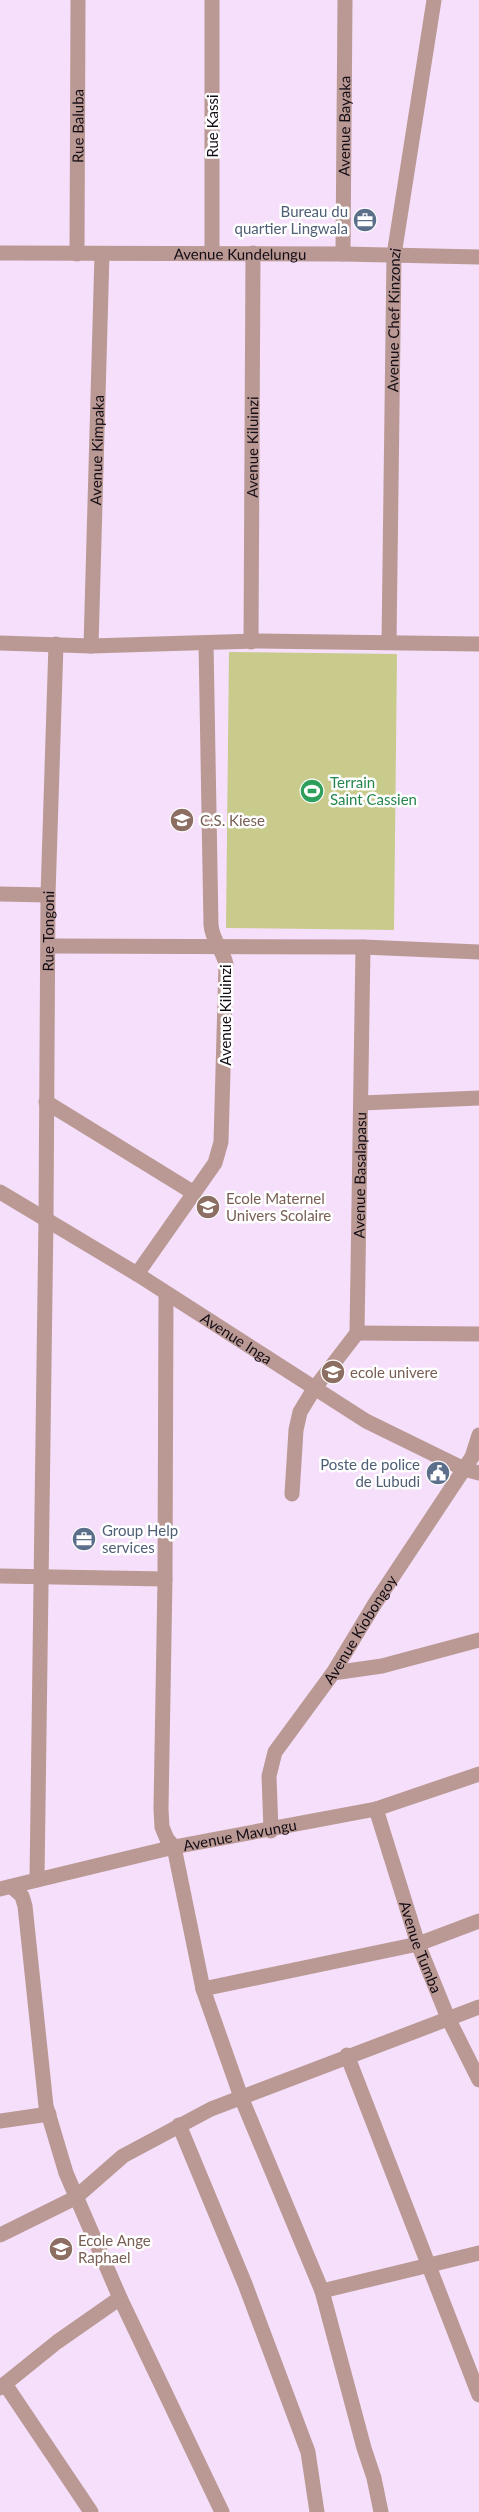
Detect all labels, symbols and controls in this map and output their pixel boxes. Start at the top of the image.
street label: Avenue Bayaka [335,76,353,176]
street label: Rue Baluba [68,89,87,163]
street label: Rue Kassi [203,94,221,158]
place label: Bureau du quartier Lingwala [235,202,348,237]
office icon: Bureau du quartier Lingwala [352,207,378,233]
street label: Avenue Kundelungu [174,245,306,263]
street label: Avenue Chef Kinzonzi [383,246,404,392]
street label: Avenue Kimpaka [86,395,107,506]
street label: Avenue Kiluinzi [243,396,261,498]
place label: Terrain Saint Cassien [330,773,417,808]
sports icon: Terrain Saint Cassien [299,778,325,804]
school or university icon: C.S. Kiese [169,807,195,833]
place label: C.S. Kiese [200,811,265,829]
street label: Rue Tongoni [39,890,57,972]
street label: Avenue Kiluinzi [216,964,234,1066]
street label: Avenue Basalapasu [349,1112,369,1238]
place label: Ecole Maternel Univers Scolaire [226,1189,331,1224]
school or university icon: Ecole Maternel Univers Scolaire [195,1194,221,1220]
street label: Avenue Inga [198,1308,276,1367]
school or university icon: ecole univere [320,1359,346,1385]
place label: ecole univere [350,1363,438,1381]
place label: Poste de police de Lubudi [320,1455,420,1490]
public building icon: Poste de police de Lubudi [425,1460,451,1486]
place label: Group Help services [102,1521,178,1556]
office icon: Group Help services [71,1526,97,1552]
street label: Avenue Kiobongoy [319,1571,400,1687]
street label: Avenue Mavungu [182,1815,298,1854]
street label: Avenue Tumba [396,1898,446,1996]
place label: Ecole Ange Raphael [78,2231,151,2266]
school or university icon: Ecole Ange Raphael [48,2236,74,2262]

